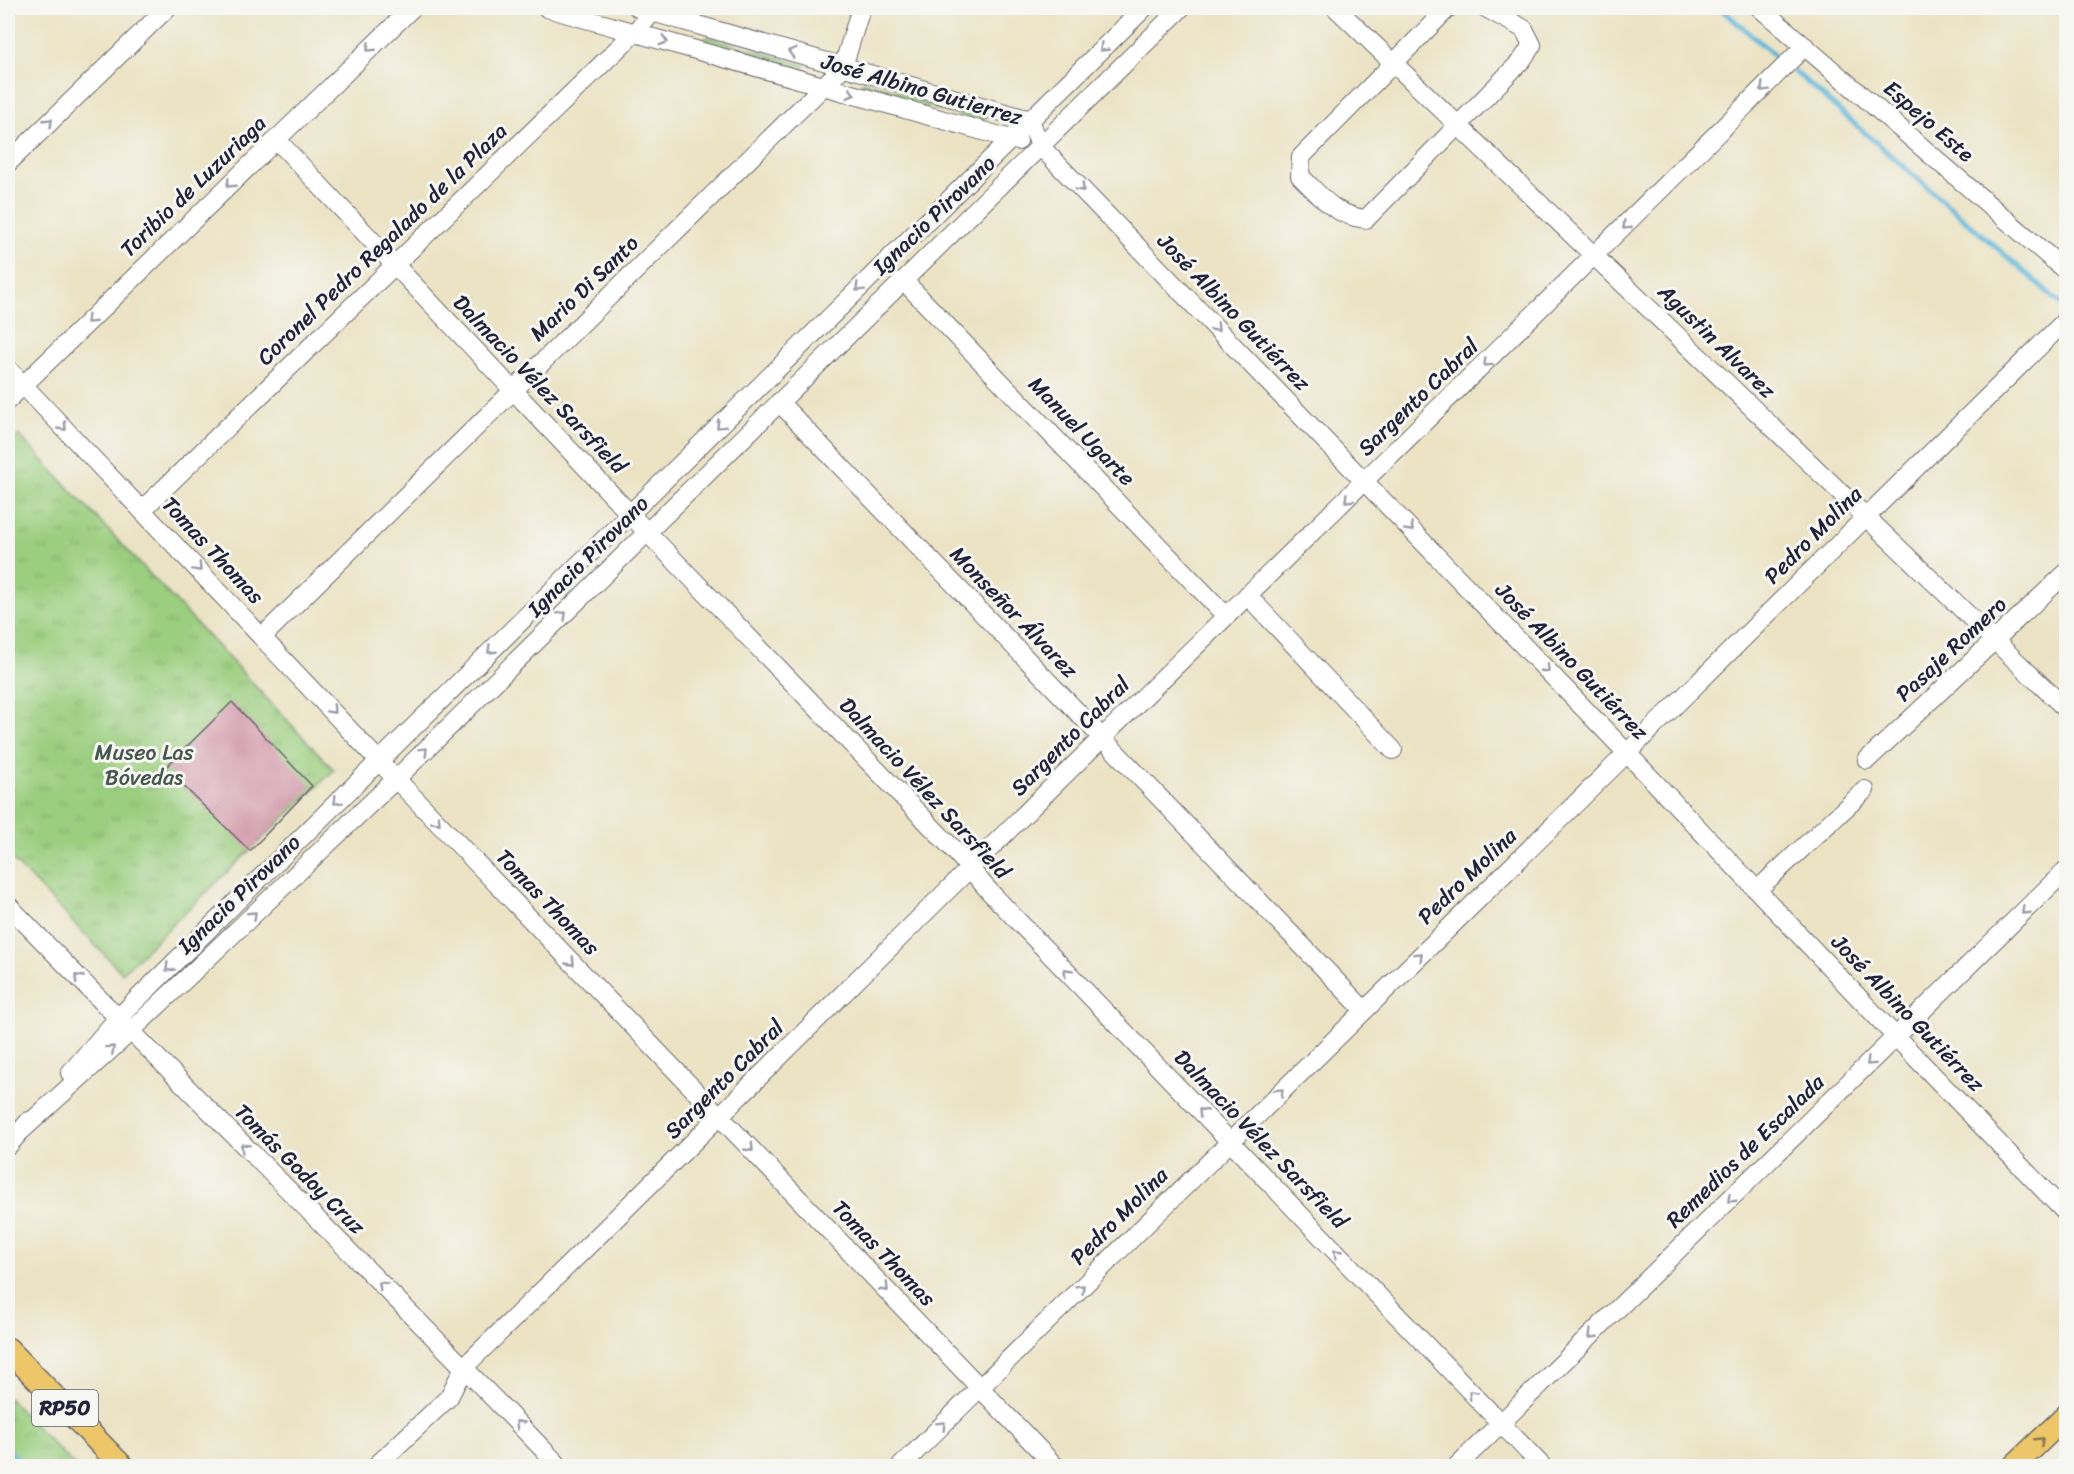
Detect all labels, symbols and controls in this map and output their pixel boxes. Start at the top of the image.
one-way arrow [658,34,668,46]
one-way arrow [366,41,377,52]
street label: José Albino Gutierrez [816,41,1028,136]
one-way arrow [1099,41,1110,52]
one-way arrow [787,47,798,59]
street label: Espejo Este [1874,70,1984,172]
one-way arrow [1760,80,1771,91]
one-way arrow [845,87,856,99]
street label: Toribio de Luzuriaga [110,105,276,267]
street label: Coronel Pedro Regalado de la Plaza [247,113,517,375]
one-way arrow [42,118,53,129]
street label: Ignacio Pirovano [862,145,1005,285]
one-way arrow [226,177,236,188]
one-way arrow [1074,181,1085,191]
one-way arrow [1622,219,1633,229]
street label: José Albino Gutiérrez [1147,223,1321,401]
street label: Mario Di Santo [520,225,648,351]
street label: Agustin Alvarez [1648,273,1786,408]
one-way arrow [855,281,866,292]
street label: Dalmacio Vélez Sarsfield [443,285,638,484]
one-way arrow [86,313,96,324]
one-way arrow [1209,320,1220,331]
street label: Sargento Cabral [1348,328,1489,466]
one-way arrow [1484,355,1495,366]
street label: Manuel Ugarte [1019,366,1145,496]
one-way arrow [716,418,726,429]
one-way arrow [56,420,67,431]
street label: Pedro Molina [1754,476,1872,594]
street label: Ignacio Pirovano [517,485,659,627]
street label: Tomas Thomas [152,486,275,614]
one-way arrow [1344,492,1354,503]
one-way arrow [1403,521,1414,532]
street label: Monseñor Álvarez [940,536,1088,688]
one-way arrow [191,562,202,572]
street label: José Albino Gutiérrez [1485,572,1659,750]
street label: Pasaje Romero [1886,586,2016,712]
one-way arrow [555,611,566,622]
one-way arrow [487,644,498,654]
one-way arrow [1539,662,1550,672]
street label: Sargento Cabral [1001,666,1140,805]
street label: Dalmacio Vélez Sarsfield [830,688,1021,889]
one-way arrow [324,703,335,714]
park label: Museo Las Bóvedas [94,733,194,797]
one-way arrow [416,748,427,759]
one-way arrow [334,794,345,805]
one-way arrow [429,813,440,824]
street label: Pedro Molina [1408,817,1527,934]
street label: Ignacio Pirovano [167,824,310,964]
street label: Tomas Thomas [486,839,610,966]
one-way arrow [2021,904,2032,915]
one-way arrow [246,911,256,922]
street label: José Albino Gutiérrez [1821,924,1995,1102]
one-way arrow [1413,952,1423,963]
one-way arrow [564,954,575,965]
one-way arrow [165,960,176,971]
one-way arrow [1063,968,1074,978]
one-way arrow [74,975,85,985]
street label: Sargento Cabral [655,1009,794,1148]
street label: Dalmacio Vélez Sarsfield [1164,1040,1359,1239]
one-way arrow [104,1045,115,1056]
one-way arrow [1867,1055,1878,1066]
street label: Remedios de Escalada [1656,1064,1835,1238]
one-way arrow [1272,1089,1283,1100]
street label: Tomás Godoy Cruz [225,1094,376,1245]
one-way arrow [1199,1109,1210,1120]
one-way arrow [743,1141,754,1152]
one-way arrow [241,1144,252,1155]
street label: Pedro Molina [1060,1157,1178,1275]
street label: Tomas Thomas [822,1190,946,1317]
one-way arrow [1728,1192,1738,1203]
one-way arrow [1334,1249,1345,1260]
one-way arrow [379,1282,390,1293]
one-way arrow [878,1282,889,1292]
one-way arrow [1074,1284,1084,1295]
one-way arrow [1588,1328,1599,1339]
road number: RP50 [32,1390,98,1426]
one-way arrow [1468,1390,1479,1401]
one-way arrow [515,1421,526,1431]
one-way arrow [935,1422,946,1433]
one-way arrow [2033,1437,2044,1448]

